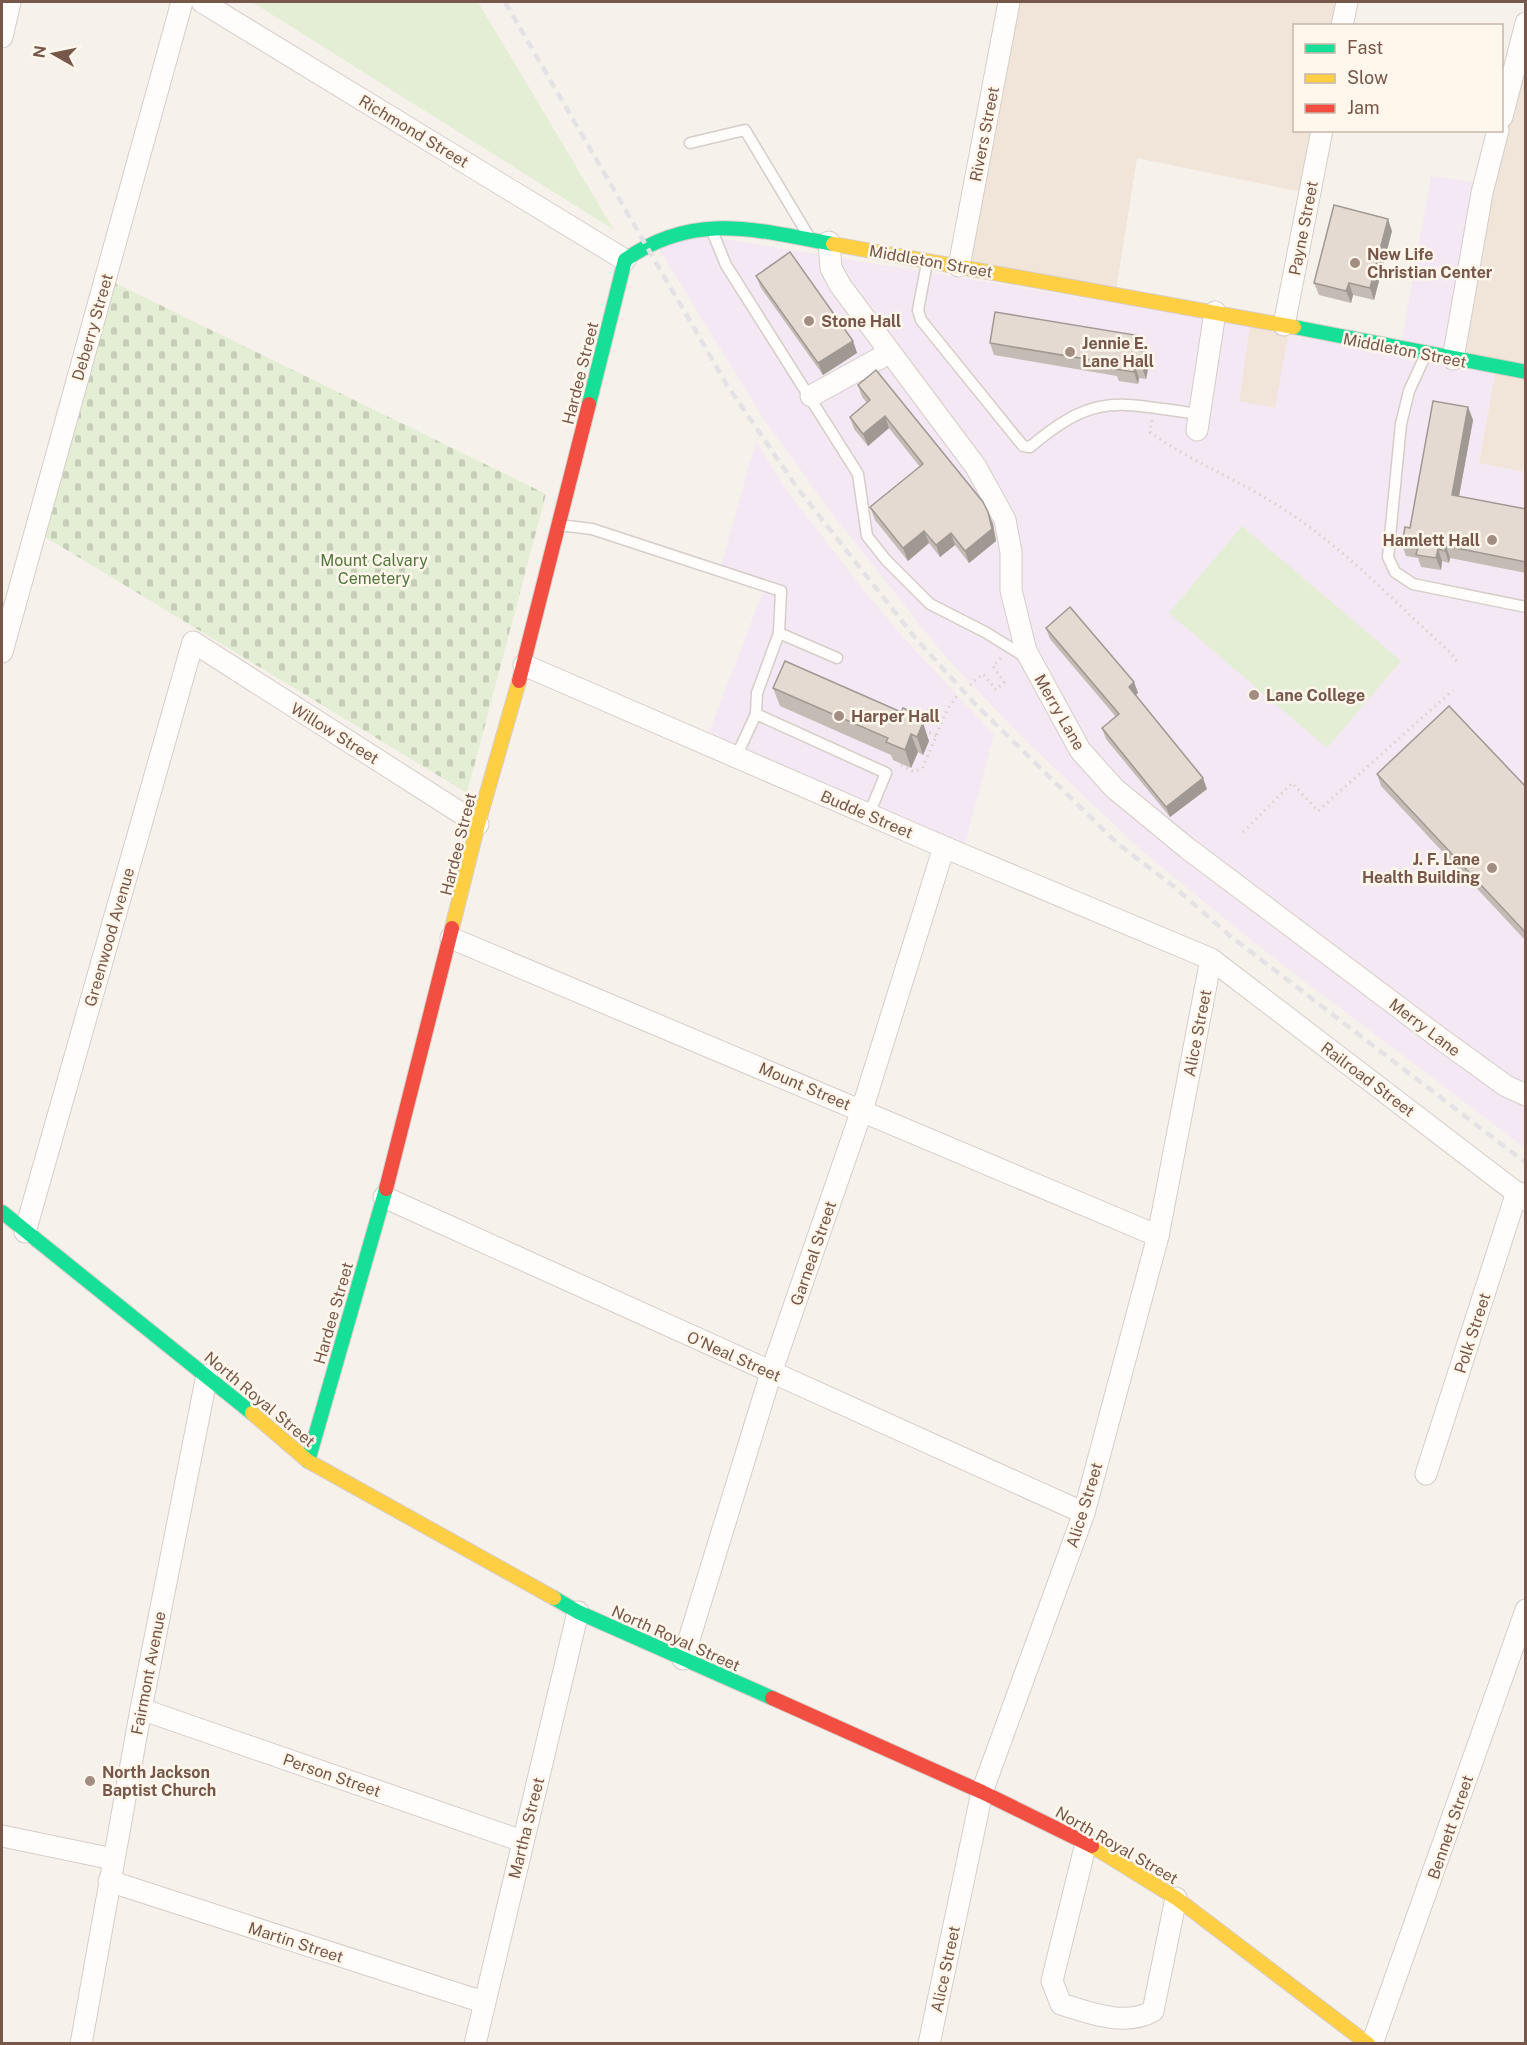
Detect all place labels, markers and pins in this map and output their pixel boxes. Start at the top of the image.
place label: New Life Christian Center [1367,245,1493,282]
marker: New Life Christian Center [1348,256,1362,270]
place label: Stone Hall [821,312,901,331]
marker: Stone Hall [802,314,816,328]
place label: Jennie E. Lane Hall [1082,334,1154,371]
marker: Jennie E. Lane Hall [1063,345,1077,359]
place label: Hamlett Hall [1383,531,1480,550]
marker: Hamlett Hall [1485,533,1499,547]
place label: Lane College [1266,686,1365,705]
marker: Lane College [1247,688,1261,702]
place label: Harper Hall [851,707,940,726]
marker: Harper Hall [832,709,846,723]
place label: J. F. Lane Health Building [1362,850,1480,887]
marker: J. F. Lane Health Building [1485,861,1499,875]
place label: North Jackson Baptist Church [102,1763,216,1800]
marker: North Jackson Baptist Church [83,1774,97,1788]

